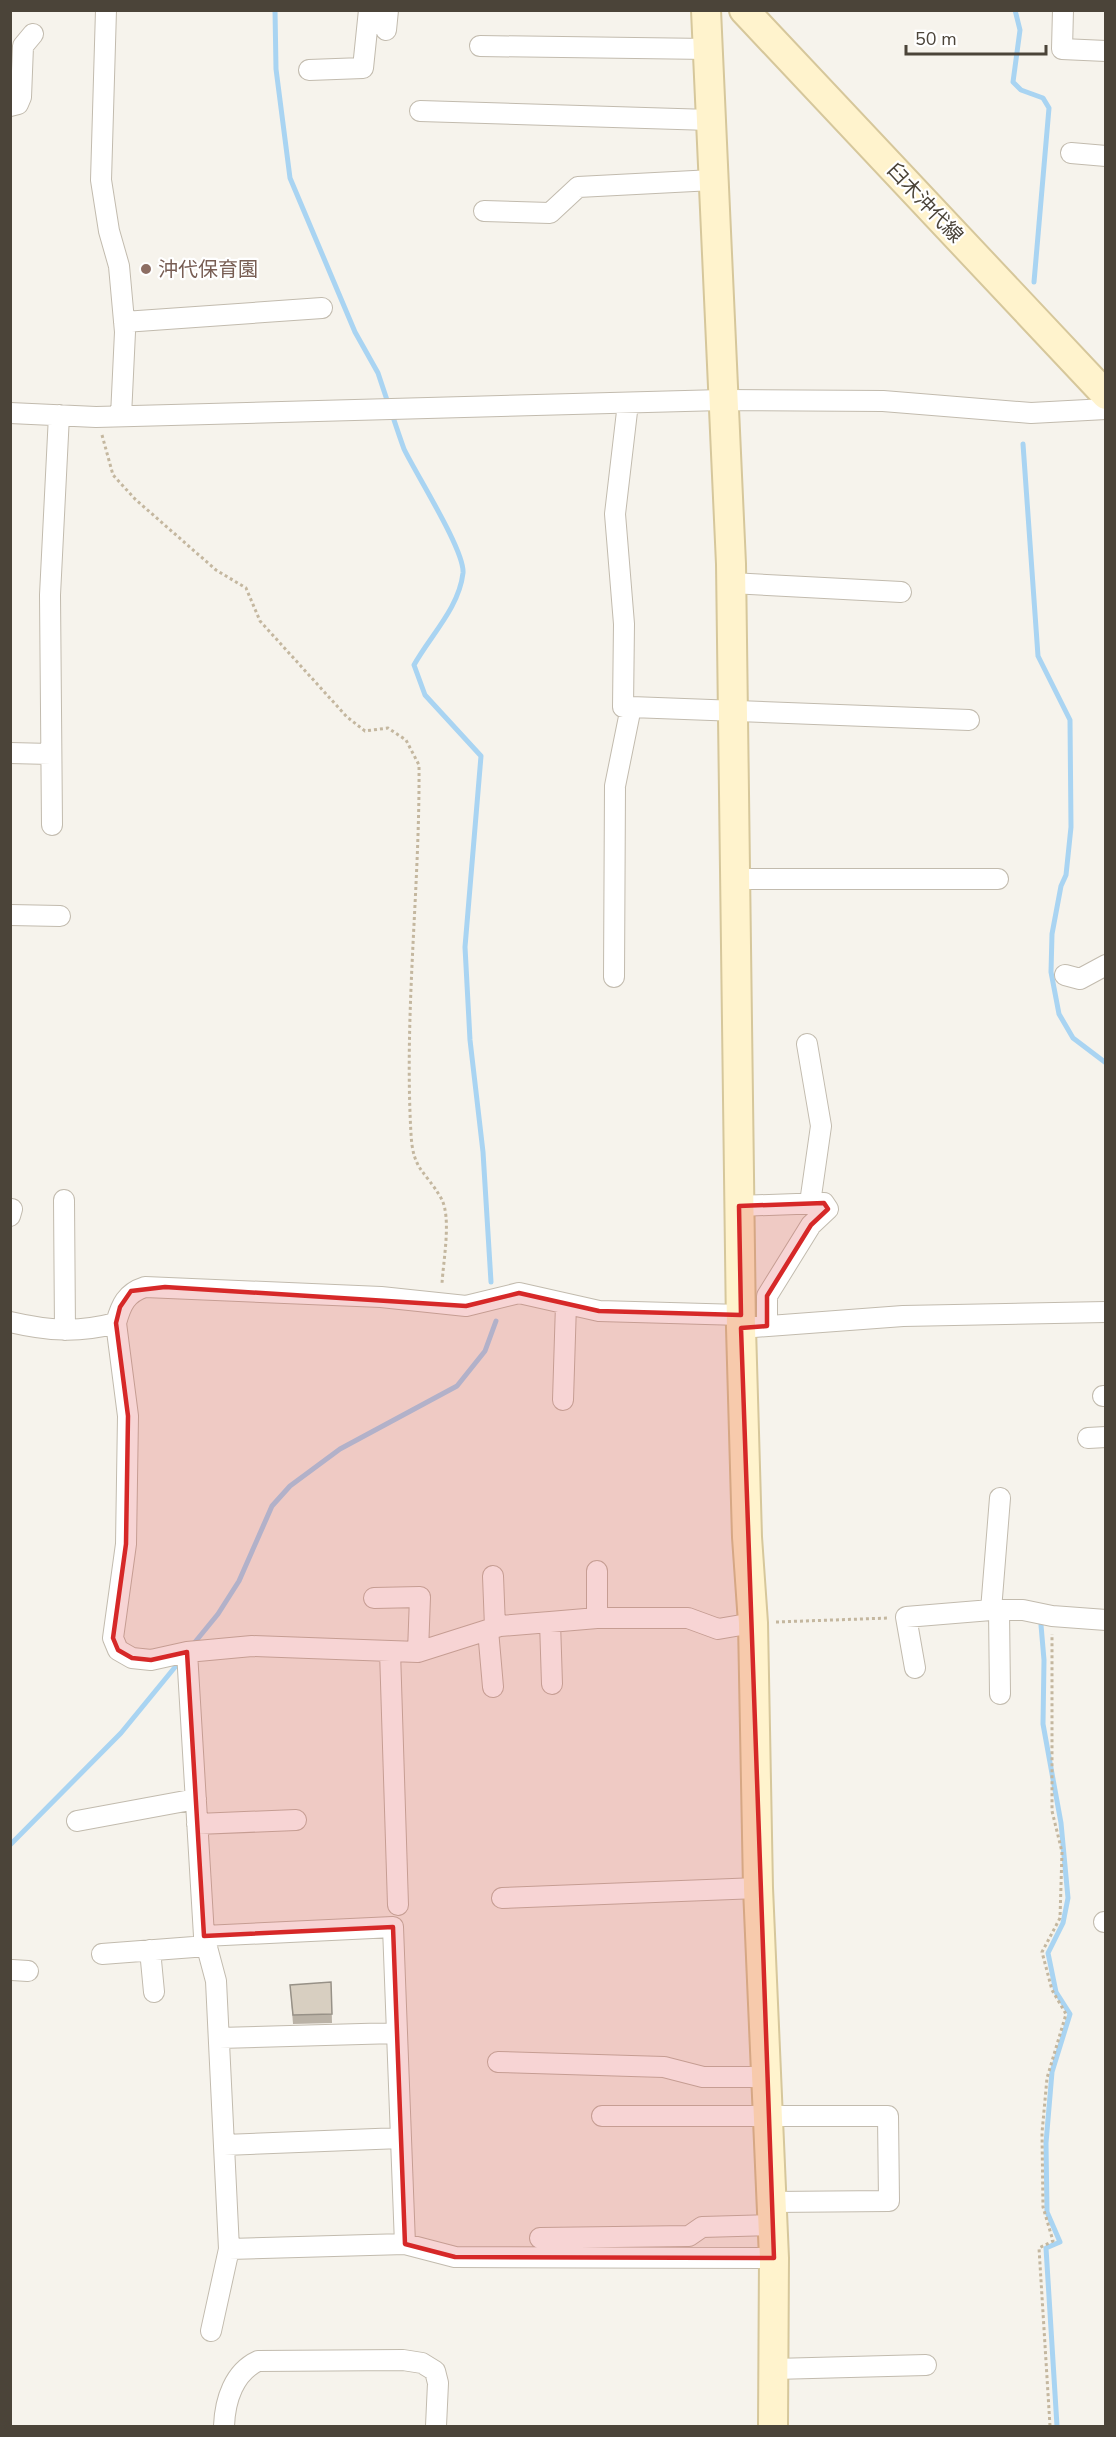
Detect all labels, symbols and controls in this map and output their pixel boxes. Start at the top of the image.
scale bar [906,18,1046,56]
text: 50 m [915,27,957,51]
street label: 臼木沖代線 [881,157,969,249]
place label: 沖代保育園 [158,256,258,283]
marker: 沖代保育園 [139,262,153,276]

